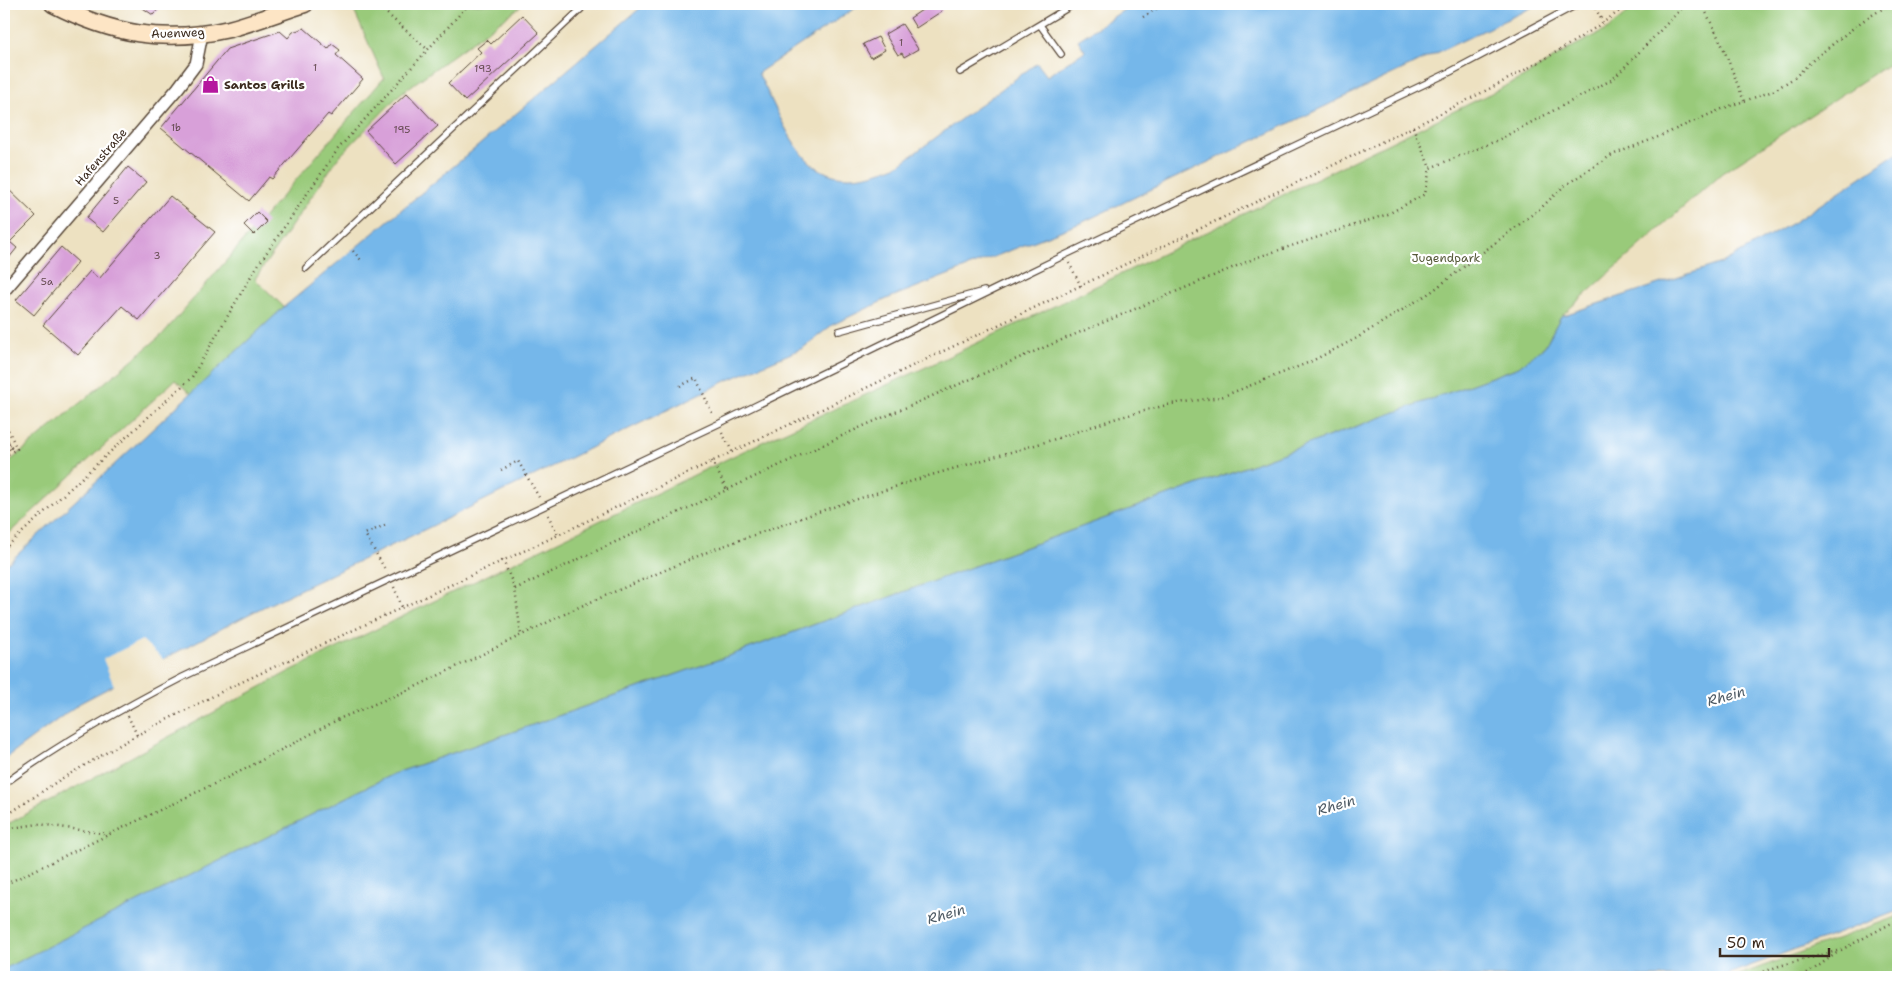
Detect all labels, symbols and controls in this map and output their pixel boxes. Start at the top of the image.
street label: Auenweg [151,24,205,42]
house number: 1 [899,36,903,49]
house number: 1 [313,61,317,74]
house number: 193 [474,62,492,75]
shop icon: Santos Grills [200,75,220,95]
place label: Santos Grills [224,77,305,93]
house number: 1b [171,121,181,134]
house number: 195 [394,123,410,136]
street label: Hafenstraße [71,125,131,189]
house number: 5 [113,194,119,207]
house number: 3 [154,249,161,262]
park label: Jugendpark [1411,250,1481,266]
house number: 5a [41,275,54,288]
water label: Rhein [1705,682,1747,710]
water label: Rhein [1315,791,1357,819]
water label: Rhein [925,900,967,928]
scale bar [1720,926,1828,958]
text: 50 m [1727,933,1765,953]

